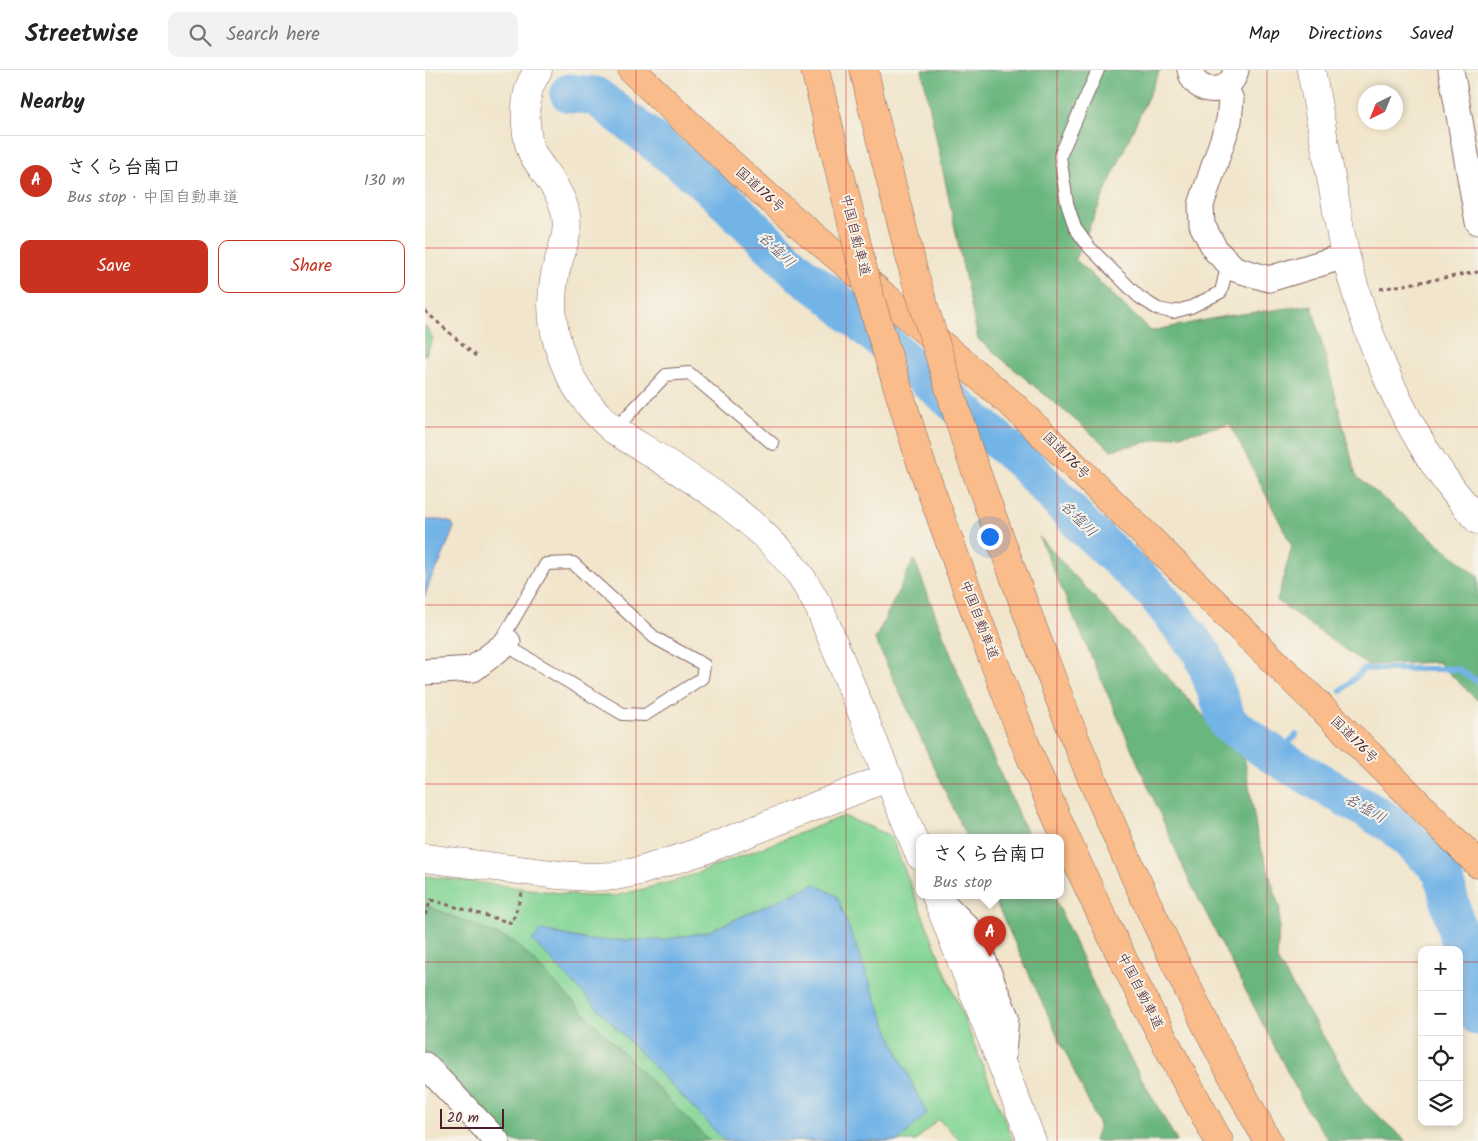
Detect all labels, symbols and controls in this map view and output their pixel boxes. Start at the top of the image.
search box [168,12,518,57]
text: Streetwise [25,15,138,54]
text: Search here [226,20,320,50]
text: Map [1248,20,1280,49]
text: Directions [1308,20,1382,49]
text: Saved [1410,20,1453,49]
icon: search [186,21,214,49]
north arrow [1358,85,1403,130]
text: Nearby [20,86,85,119]
text: さくら台南口 [67,153,181,183]
street label: 国道176号 [730,162,790,218]
text: A [31,168,41,193]
text: 130 m [364,168,405,193]
text: Bus stop · 中国自動車道 [67,185,239,210]
street label: 中国自動車道 [834,192,876,278]
water label: 名塩川 [751,226,801,274]
button: Save [20,240,208,293]
button: Share [218,240,405,293]
street label: 国道176号 [1037,427,1095,485]
water label: 名塩川 [1054,495,1102,543]
your location [977,524,1003,550]
street label: 中国自動車道 [954,577,1004,663]
street label: 国道176号 [1325,711,1383,769]
water label: 名塩川 [1340,787,1390,831]
popup [916,834,1064,899]
text: さくら台南口 [933,840,1047,870]
text: Bus stop [933,870,992,895]
pin: A [974,916,1006,957]
map controls [1418,946,1463,1126]
button: + [1418,946,1463,991]
street label: 中国自動車道 [1111,949,1169,1033]
button: − [1418,991,1463,1036]
button: locate [1418,1036,1463,1081]
button: layers [1418,1081,1463,1126]
scale bar [440,1106,504,1129]
text: 20 m [447,1107,479,1129]

